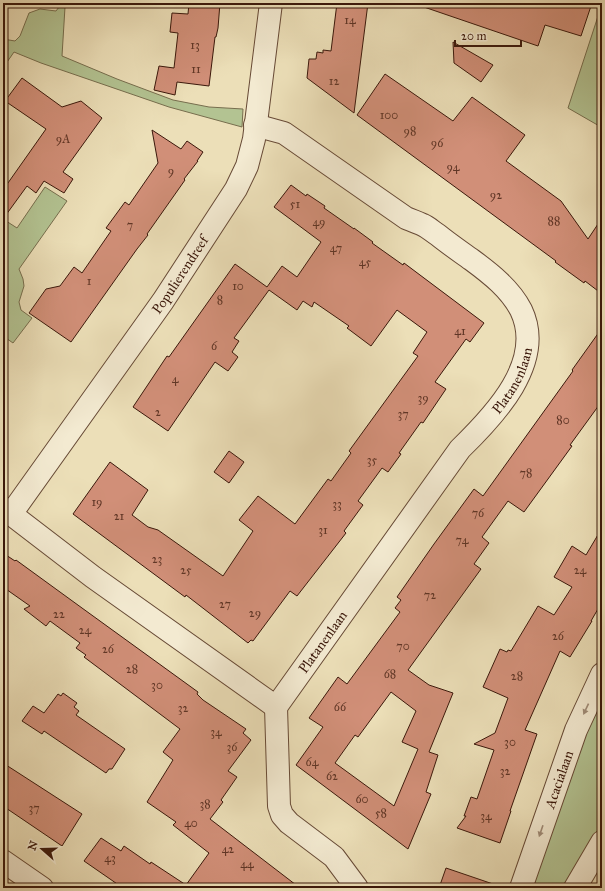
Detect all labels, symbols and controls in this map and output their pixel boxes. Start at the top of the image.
house number: 14 [344,13,356,27]
scale bar [455,22,521,48]
text: 20 m [461,29,487,43]
house number: 13 [190,38,200,52]
house number: 11 [191,62,201,76]
house number: 12 [329,74,339,88]
house number: 100 [380,108,398,122]
house number: 98 [404,124,416,138]
house number: 9A [56,132,70,146]
house number: 96 [431,136,444,150]
house number: 94 [446,160,460,174]
house number: 9 [168,164,174,178]
house number: 92 [490,188,502,202]
house number: 51 [290,197,300,211]
house number: 88 [548,214,560,228]
house number: 49 [312,215,326,229]
house number: 7 [127,218,133,232]
street label: Populierendreef [149,231,213,317]
house number: 47 [330,241,342,255]
house number: 45 [359,255,372,269]
house number: 1 [87,274,92,288]
house number: 10 [232,279,244,293]
house number: 8 [217,293,223,307]
house number: 41 [454,324,466,338]
house number: 6 [211,339,218,353]
street label: Platanenlaan [488,346,536,418]
house number: 4 [172,372,179,386]
house number: 39 [417,391,429,405]
house number: 2 [155,405,161,419]
house number: 37 [397,407,409,421]
house number: 80 [556,413,570,427]
house number: 35 [367,453,378,467]
house number: 78 [520,466,532,480]
house number: 19 [91,495,103,509]
house number: 33 [332,497,342,511]
house number: 76 [472,506,485,520]
house number: 21 [114,509,125,523]
house number: 31 [318,523,328,537]
house number: 74 [456,533,469,547]
house number: 23 [152,552,163,566]
house number: 25 [180,563,192,577]
house number: 24 [574,563,587,577]
house number: 72 [424,588,436,602]
house number: 27 [219,597,231,611]
house number: 29 [249,606,261,620]
house number: 22 [53,607,65,621]
street label: Platanenlaan [295,607,351,677]
house number: 24 [79,623,92,637]
house number: 26 [552,629,565,643]
house number: 70 [396,639,410,653]
house number: 26 [102,642,115,656]
house number: 28 [126,662,138,676]
house number: 68 [384,667,396,681]
house number: 28 [511,669,523,683]
house number: 30 [151,678,163,692]
house number: 66 [334,700,347,714]
house number: 32 [178,701,188,715]
one-way arrow [583,704,589,715]
house number: 34 [210,725,222,739]
house number: 30 [504,735,516,749]
house number: 36 [227,740,238,754]
street label: Acacialaan [541,748,577,812]
house number: 64 [306,755,319,769]
house number: 32 [500,764,510,778]
house number: 62 [326,769,338,783]
house number: 60 [355,792,369,806]
house number: 38 [199,797,211,811]
house number: 37 [28,801,40,815]
house number: 58 [375,806,387,820]
house number: 34 [480,809,492,823]
house number: 40 [184,816,198,830]
one-way arrow [538,826,544,838]
north arrow [22,829,62,869]
text: N [25,839,41,852]
house number: 42 [222,842,234,856]
house number: 43 [104,851,116,865]
house number: 44 [240,857,254,871]

